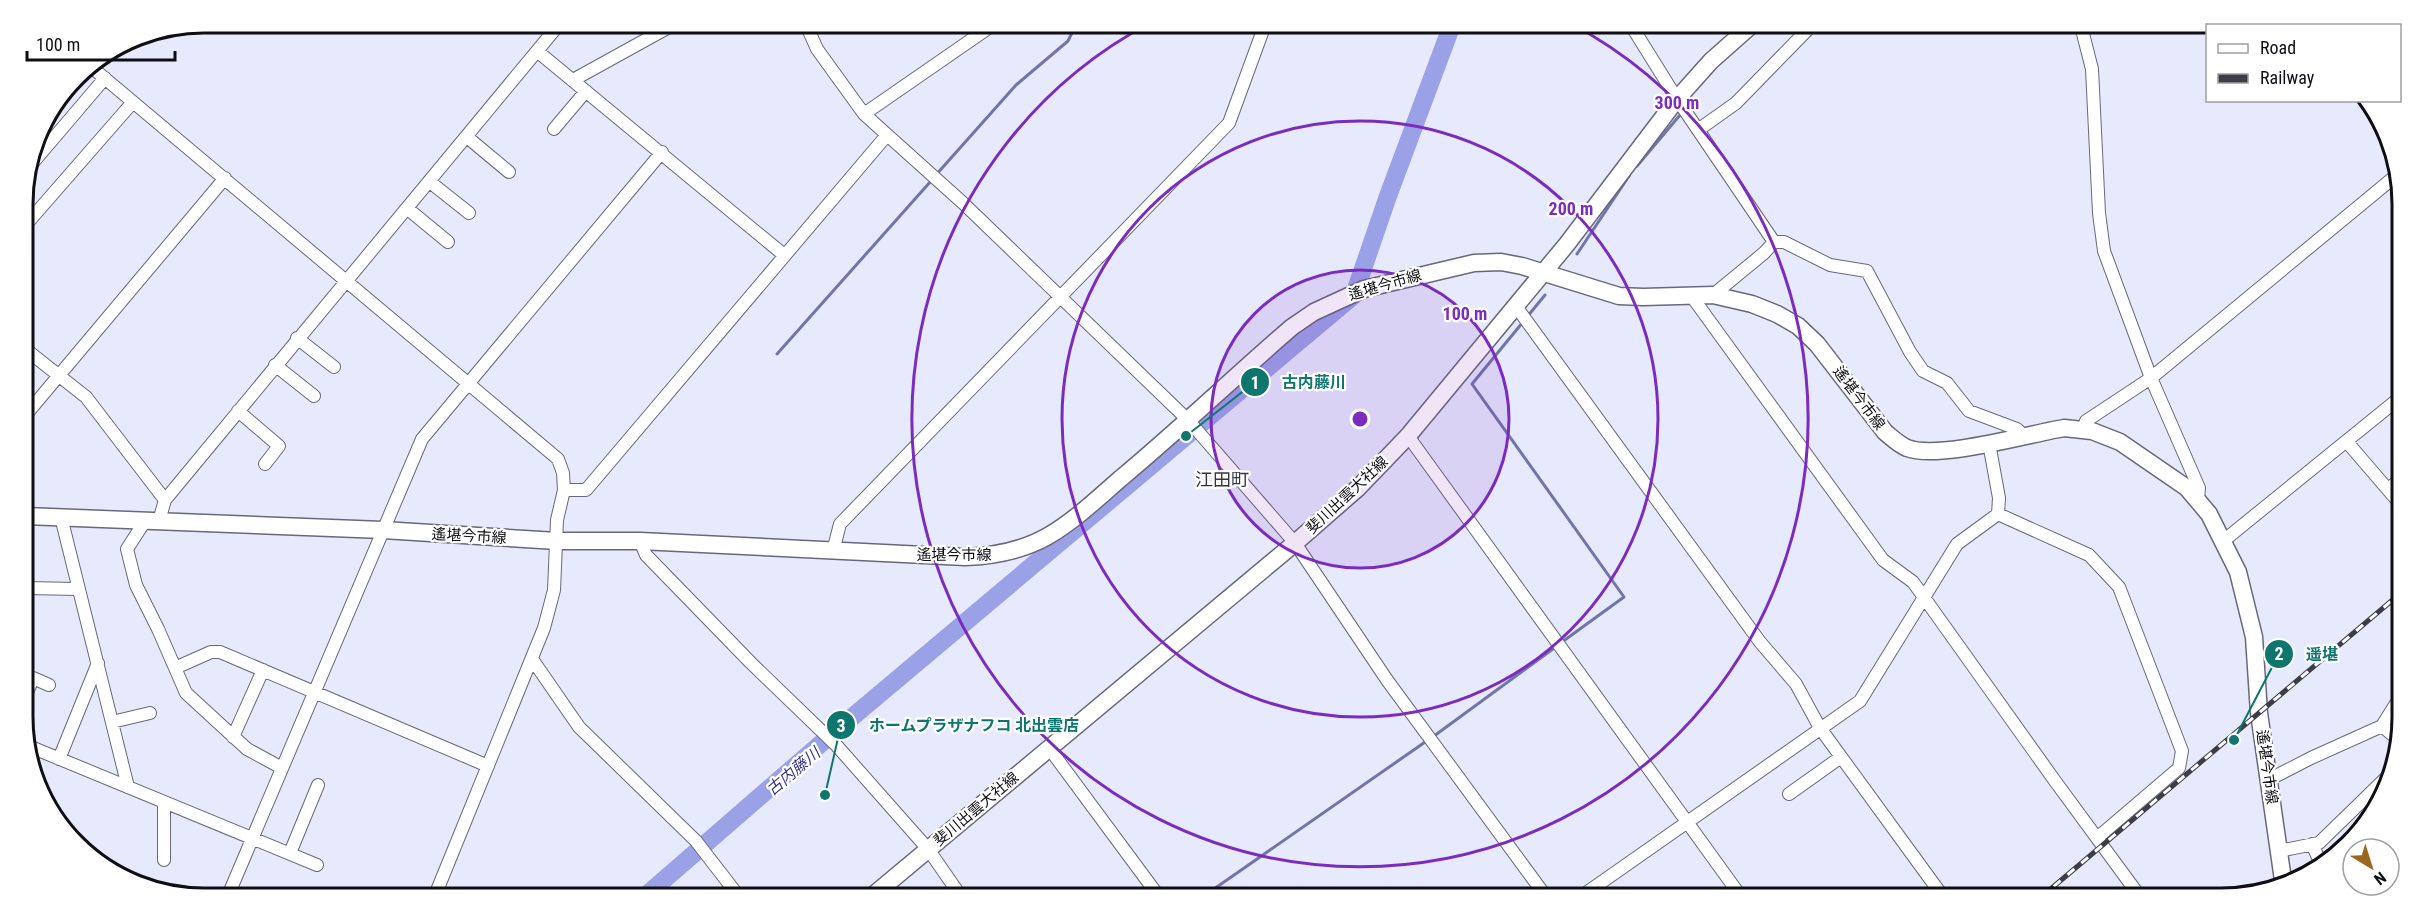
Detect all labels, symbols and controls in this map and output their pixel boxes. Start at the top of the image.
scale bar [27,24,176,62]
legend [2206,24,2401,102]
text: 100 m [36,34,80,55]
text: Road [2260,37,2296,58]
text: Railway [2260,67,2315,88]
text: 300 m [1655,92,1699,113]
text: 200 m [1549,198,1593,219]
street label: 遙堪今市線 [1346,266,1424,304]
text: 100 m [1443,303,1487,324]
street label: 遙堪今市線 [1829,363,1889,433]
callout: 古内藤川 [1240,365,1358,399]
text: 1 [1250,372,1260,393]
text: 古内藤川 [1282,373,1346,392]
centre of rings [1350,409,1370,429]
street label: 斐川出雲大社線 [1302,453,1392,537]
district label: 江田町 [1195,469,1249,490]
street label: 遙堪今市線 [431,525,507,547]
street label: 遙堪今市線 [916,546,992,564]
callout: 遥堪 [2264,637,2350,671]
text: 2 [2274,643,2284,664]
text: 遥堪 [2306,645,2338,664]
callout: ホームプラザナフコ 北出雲店 [826,708,1092,742]
text: 3 [836,715,846,736]
text: ホームプラザナフコ 北出雲店 [869,716,1079,735]
street label: 遙堪今市線 [2253,729,2281,805]
water label: 古内藤川 [763,742,825,799]
street label: 斐川出雲大社線 [930,768,1022,850]
north arrow [2341,837,2401,897]
text: N [2370,868,2390,889]

